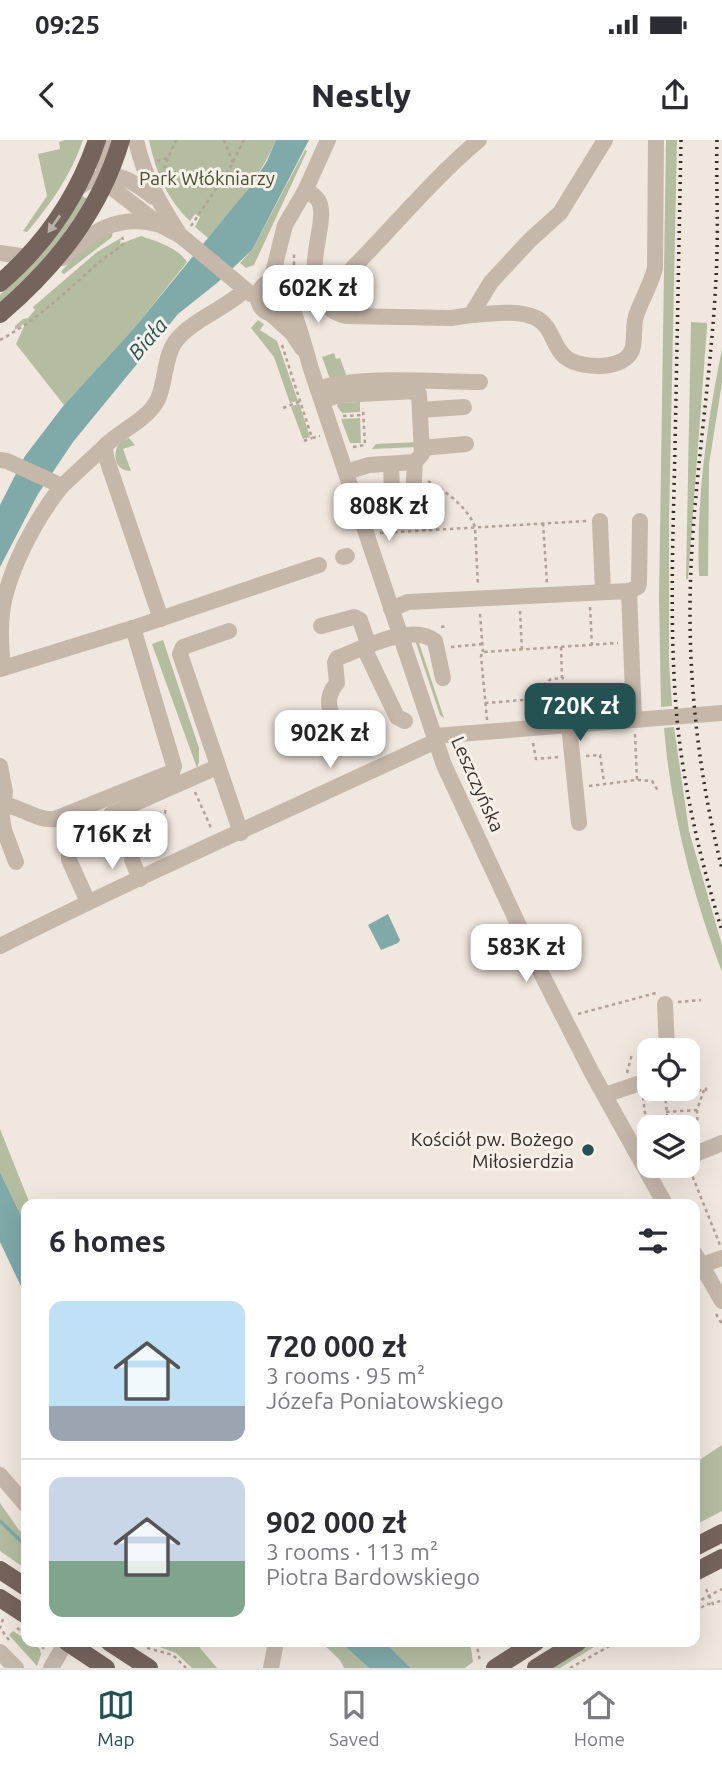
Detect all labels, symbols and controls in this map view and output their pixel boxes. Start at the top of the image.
text: 09:25 [35,10,100,39]
icon: back [28,76,66,114]
icon: share [656,76,694,114]
text: Nestly [311,77,411,113]
park label: Park Włókniarzy [139,167,275,189]
one-way arrow [47,215,61,233]
pin: 602K zł [253,265,383,325]
text: 602K zł [279,275,357,300]
water label: Biała [123,313,172,364]
pin: 808K zł [324,484,454,543]
text: 808K zł [350,493,428,518]
pin: 720K zł [515,684,645,743]
text: 720K zł [541,693,619,718]
pin: 902K zł [265,710,395,770]
text: 902K zł [291,720,369,745]
street label: Leszczyńska [447,733,509,835]
pin: 716K zł [47,812,177,871]
text: 716K zł [73,821,151,846]
pin: 583K zł [461,924,591,984]
text: 583K zł [487,934,565,959]
map controls [637,1038,700,1178]
button: locate [637,1038,700,1101]
button: layers [637,1115,700,1178]
place label: Kościół pw. Bożego Miłosierdzia [411,1128,574,1172]
marker: Kościół pw. Bożego Miłosierdzia [580,1142,596,1158]
icon: filters [634,1222,672,1260]
text: 6 homes [49,1224,166,1258]
icon: home [105,1329,189,1413]
text: 720 000 zł [266,1329,407,1363]
text: 3 rooms · 95 m² [266,1363,425,1388]
text: Józefa Poniatowskiego [266,1388,504,1413]
icon: home [105,1505,189,1589]
text: 902 000 zł [266,1505,407,1539]
text: 3 rooms · 113 m² [266,1539,438,1564]
text: Piotra Bardowskiego [266,1564,480,1589]
tab: Map [97,1686,135,1750]
tab: Saved [329,1686,380,1750]
tab: Home [574,1686,625,1750]

